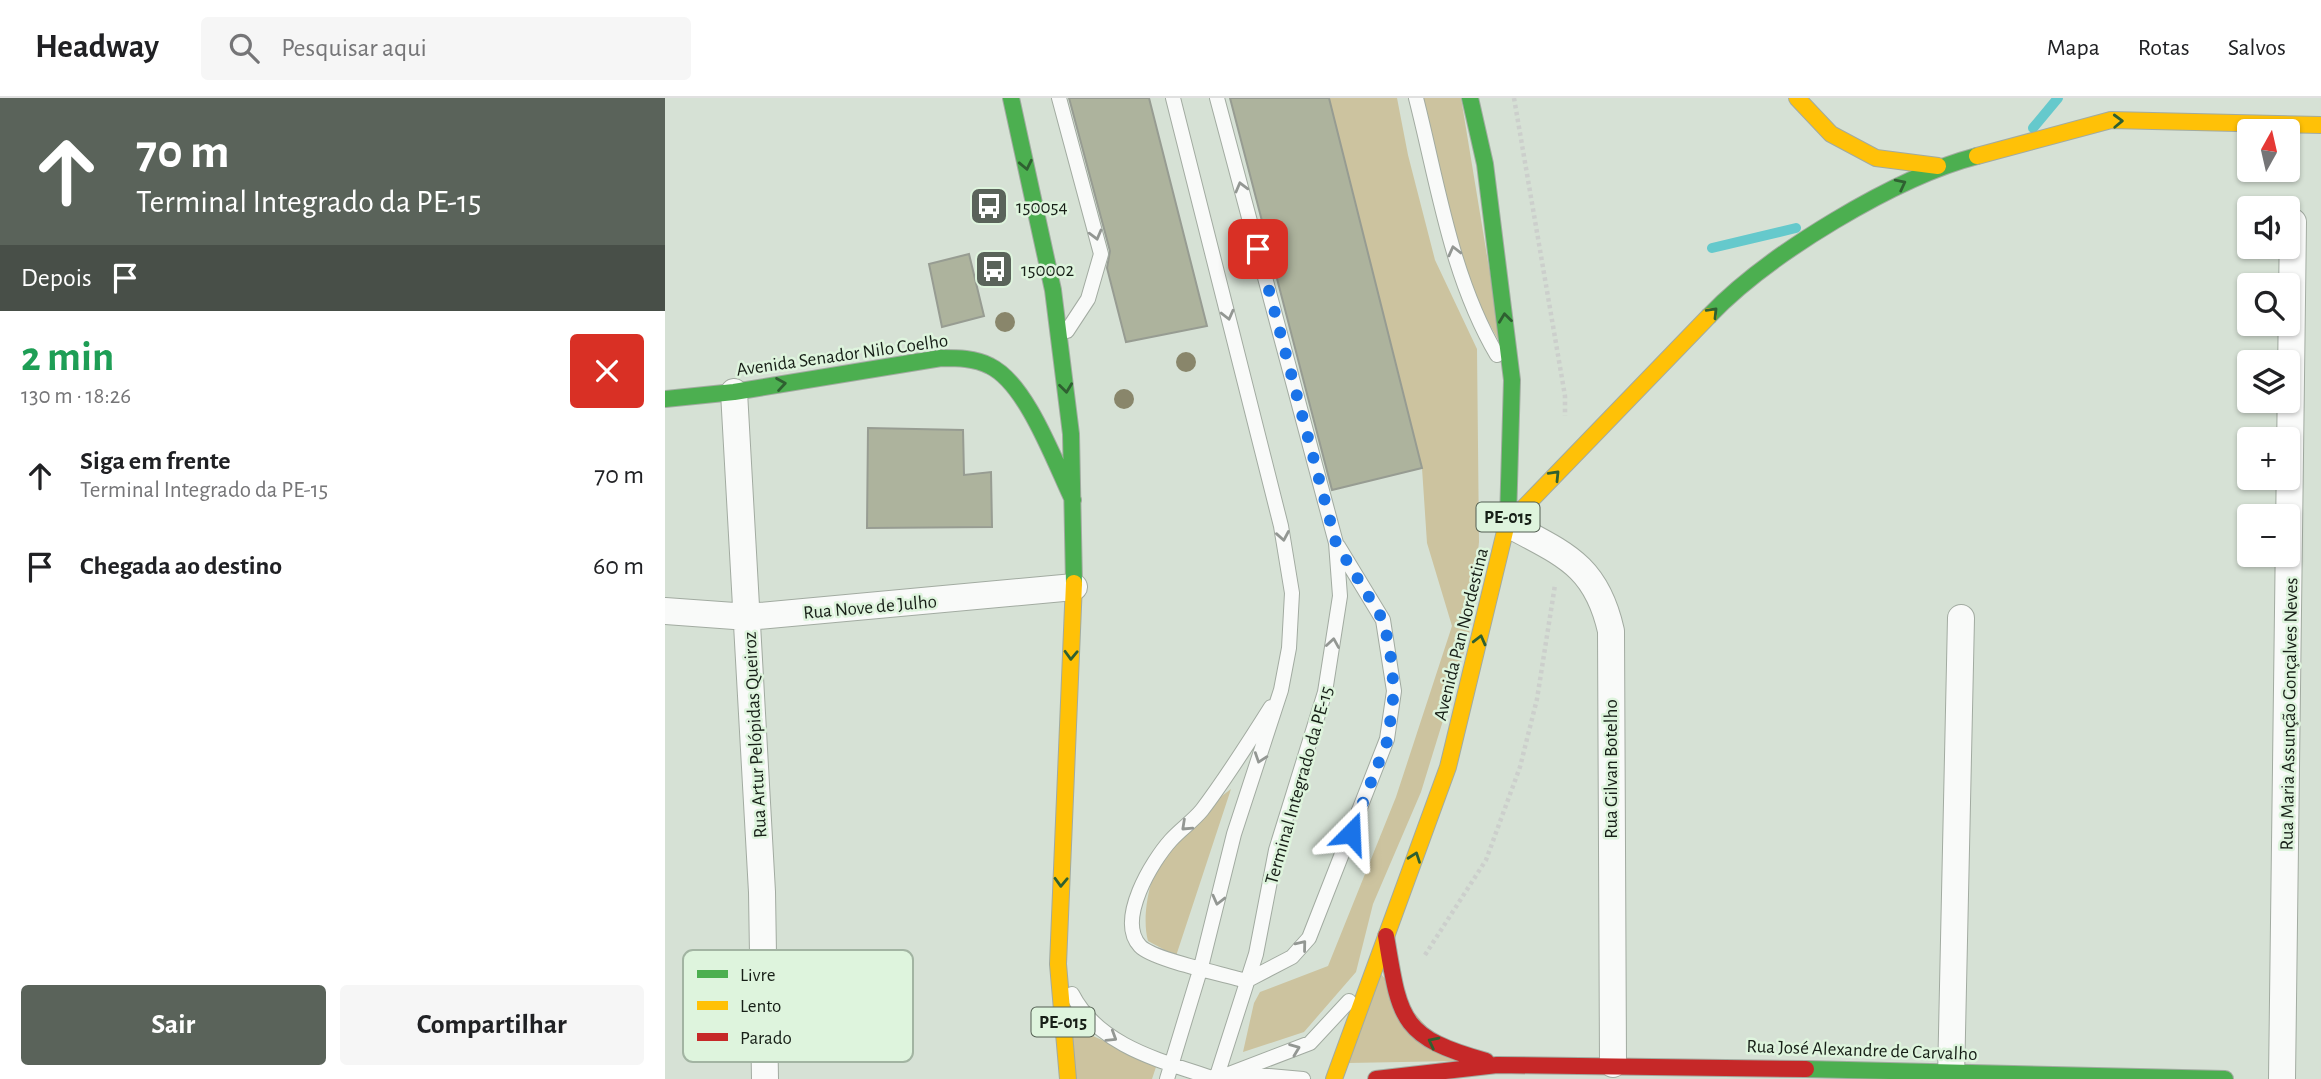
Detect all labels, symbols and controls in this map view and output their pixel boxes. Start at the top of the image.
search box [201,17,691,80]
icon: search [225,29,263,67]
text: Headway [35,31,159,64]
text: Pesquisar aqui [281,35,427,61]
text: Mapa [2047,36,2100,60]
text: Rotas [2138,36,2190,60]
text: Salvos [2228,36,2286,60]
one-way arrow [2113,113,2124,128]
north arrow [2237,119,2299,182]
map controls [2237,119,2300,567]
icon: ahead [21,126,112,217]
text: 70 m [136,128,230,177]
one-way arrow [1018,159,1032,171]
one-way arrow [1894,179,1906,193]
one-way arrow [1235,182,1249,194]
bus stop icon: 150054 [968,185,1010,227]
text: Terminal Integrado da PE-15 [136,186,481,218]
button: sound [2237,196,2300,259]
place label: 150054 [1016,198,1068,217]
pin [1228,219,1288,279]
one-way arrow [1087,229,1102,241]
icon: arrive [1239,230,1277,268]
one-way arrow [1448,245,1462,257]
bus stop icon: 150002 [973,248,1015,290]
icon: arrive [106,259,144,297]
place label: 150002 [1021,261,1075,280]
text: Depois [21,265,92,291]
button: search [2237,273,2300,336]
one-way arrow [1705,307,1718,320]
one-way arrow [1220,309,1234,321]
one-way arrow [1498,312,1513,324]
street label: Avenida Senador Nilo Coelho [735,331,949,380]
button: close [570,334,644,408]
text: 2 min [21,336,114,378]
button: layers [2237,350,2300,413]
one-way arrow [775,377,787,392]
one-way arrow [1058,383,1073,394]
text: 130 m · 18:26 [21,385,131,408]
button: + [2237,427,2300,490]
text: Siga em frente [80,448,231,474]
icon: ahead [21,457,59,495]
text: 70 m [594,462,644,488]
one-way arrow [1547,471,1560,484]
text: Terminal Integrado da PE-15 [80,479,328,502]
road number: PE-015 [1477,502,1539,531]
button: − [2237,504,2300,567]
one-way arrow [1275,530,1290,541]
street label: Avenida Pan Nordestina [1431,546,1492,723]
icon: arrive [21,548,59,586]
text: Chegada ao destino [80,553,282,579]
text: 60 m [593,553,644,579]
street label: Rua Maria Assunção Gonçalves Neves [2278,578,2301,850]
street label: Rua Nove de Julho [802,592,938,623]
street label: Rua Artur Pelópidas Queiroz [741,631,770,839]
one-way arrow [1472,634,1486,646]
one-way arrow [1325,637,1340,649]
one-way arrow [1064,650,1079,661]
street label: Terminal Integrado da PE-15 [1262,684,1337,887]
street label: Rua Gilvan Botelho [1602,699,1621,839]
one-way arrow [1254,752,1268,764]
position arrow [1314,796,1388,870]
one-way arrow [1181,818,1194,830]
one-way arrow [1407,852,1421,864]
one-way arrow [1054,877,1069,888]
one-way arrow [1212,894,1226,906]
one-way arrow [1294,941,1306,954]
legend [683,950,913,1062]
text: Livre [740,966,775,985]
button: Sair [21,985,326,1065]
button: Compartilhar [340,985,644,1065]
text: Lento [740,997,781,1016]
road number: PE-015 [1031,1007,1095,1037]
text: Parado [740,1029,792,1048]
one-way arrow [1104,1029,1117,1042]
one-way arrow [1428,1037,1441,1051]
street label: Rua José Alexandre de Carvalho [1746,1037,1978,1064]
one-way arrow [1289,1043,1301,1057]

